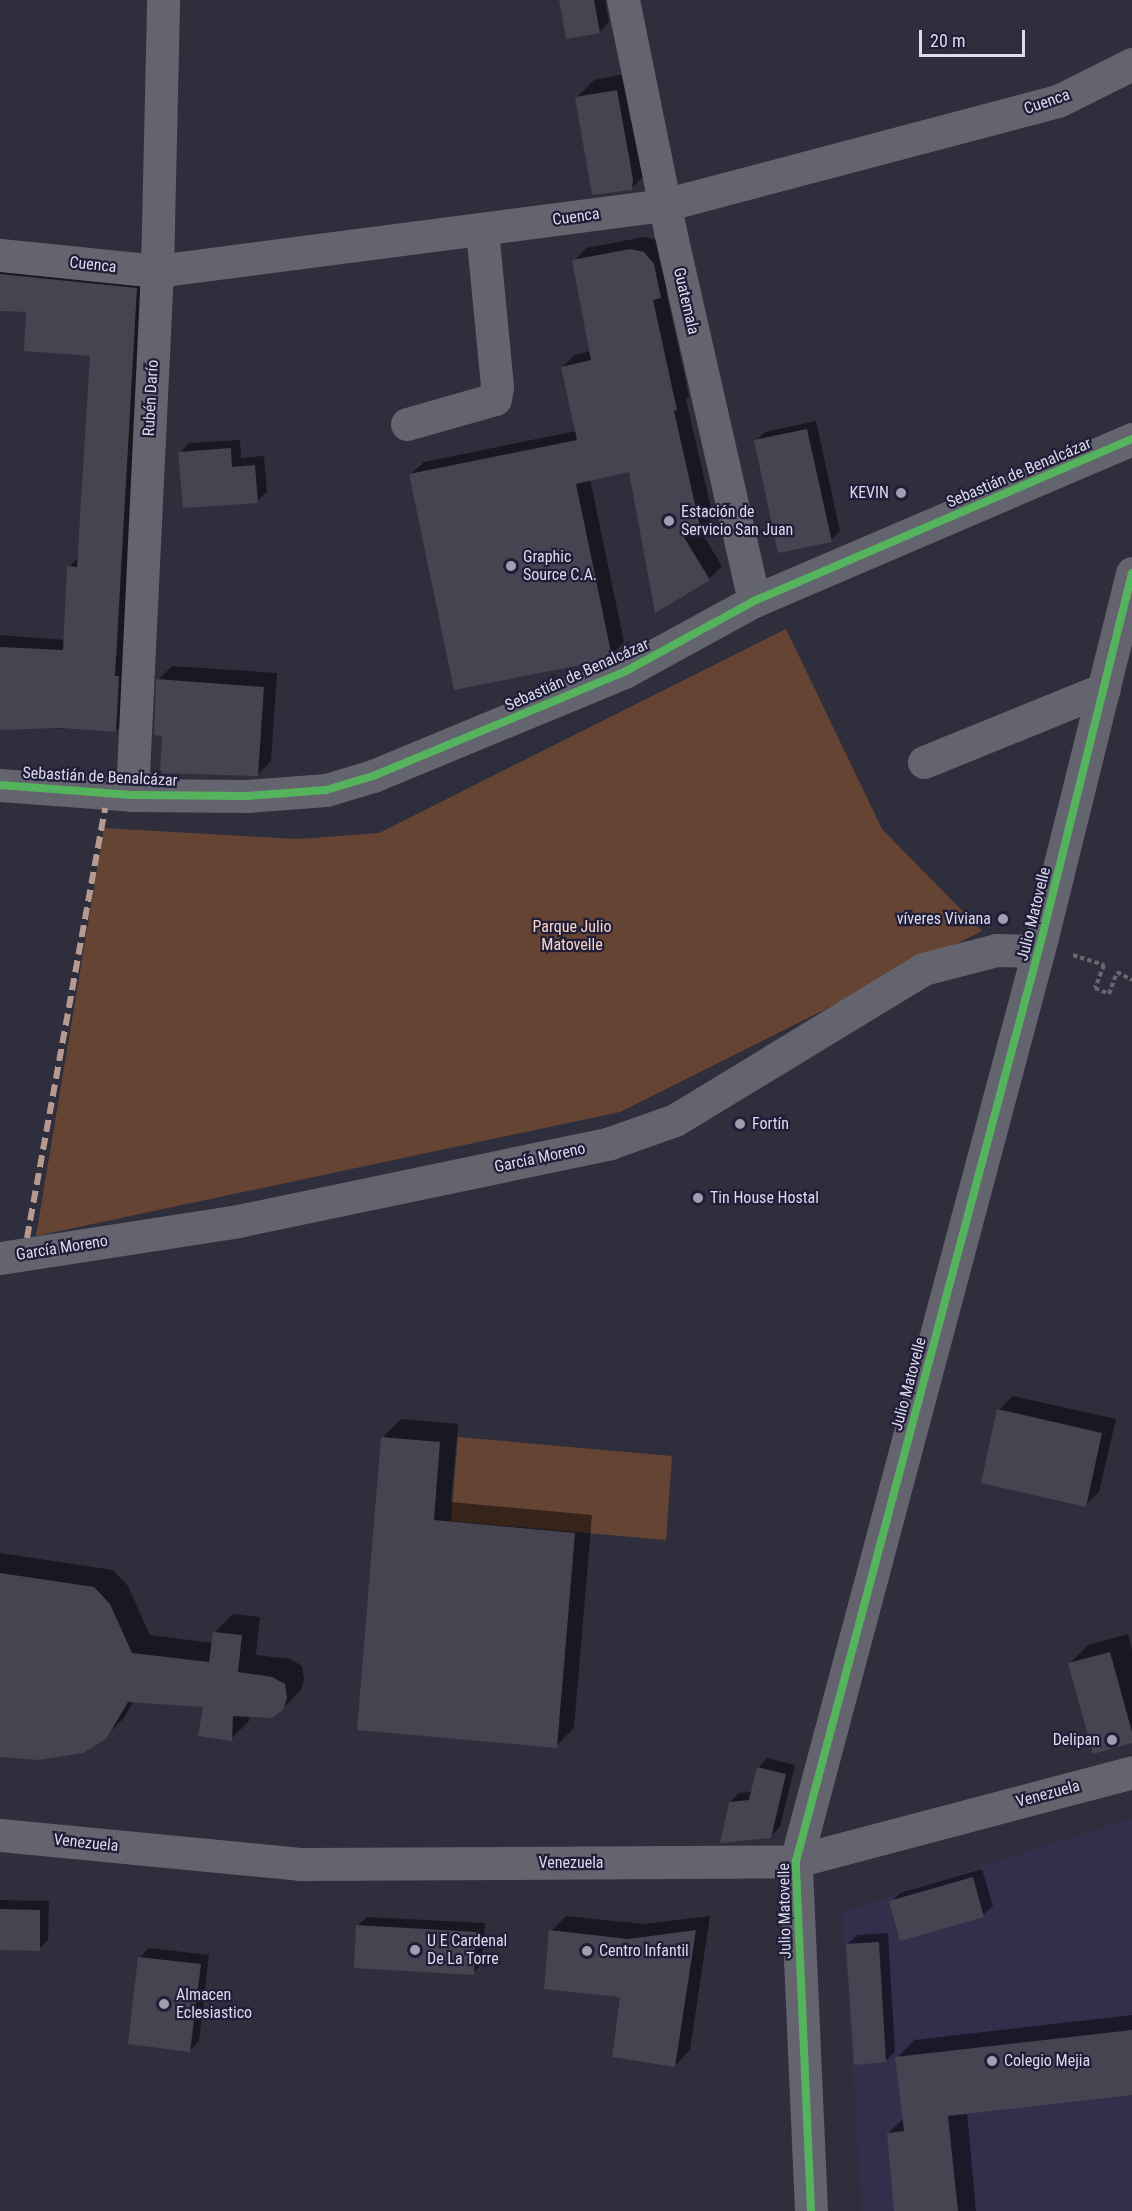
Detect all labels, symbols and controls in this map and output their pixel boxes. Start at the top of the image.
scale bar [922,18,1028,56]
text: 20 m [930,30,965,51]
street label: Cuenca [1022,85,1072,119]
street label: Cuenca [551,204,601,230]
street label: Cuenca [69,253,117,277]
street label: Guatemala [669,266,703,336]
street label: Rubén Darío [139,359,163,437]
street label: Sebastián de Benalcázar [944,434,1094,512]
place label: KEVIN [849,483,889,503]
marker: KEVIN [894,486,908,500]
place label: Estación de Servicio San Juan [681,502,793,540]
marker: Estación de Servicio San Juan [662,514,676,528]
place label: Graphic Source C.A. [523,547,597,585]
marker: Graphic Source C.A. [504,559,518,573]
street label: Sebastián de Benalcázar [502,635,652,715]
street label: Sebastián de Benalcázar [22,763,178,791]
street label: Julio Matovelle [1013,865,1055,963]
place label: víveres Viviana [897,909,991,929]
marker: víveres Viviana [996,912,1010,926]
park label: Parque Julio Matovelle [533,917,611,955]
place label: Fortín [752,1114,789,1134]
marker: Fortín [733,1117,747,1131]
street label: García Moreno [493,1139,587,1177]
place label: Tin House Hostal [710,1188,819,1208]
marker: Tin House Hostal [691,1191,705,1205]
street label: García Moreno [15,1231,109,1265]
street label: Julio Matovelle [887,1335,931,1433]
place label: Delipan [1053,1730,1100,1750]
marker: Delipan [1105,1733,1119,1747]
street label: Venezuela [1014,1776,1082,1812]
street label: Venezuela [53,1830,119,1856]
street label: Venezuela [539,1853,603,1873]
street label: Julio Matovelle [775,1863,795,1959]
place label: U E Cardenal De La Torre [427,1931,507,1969]
place label: Centro Infantil [599,1941,689,1961]
marker: U E Cardenal De La Torre [408,1943,422,1957]
marker: Centro Infantil [580,1944,594,1958]
place label: Almacen Eclesiastico [176,1985,252,2023]
marker: Almacen Eclesiastico [157,1997,171,2011]
place label: Colegio Mejia [1004,2051,1090,2071]
marker: Colegio Mejia [985,2054,999,2068]

